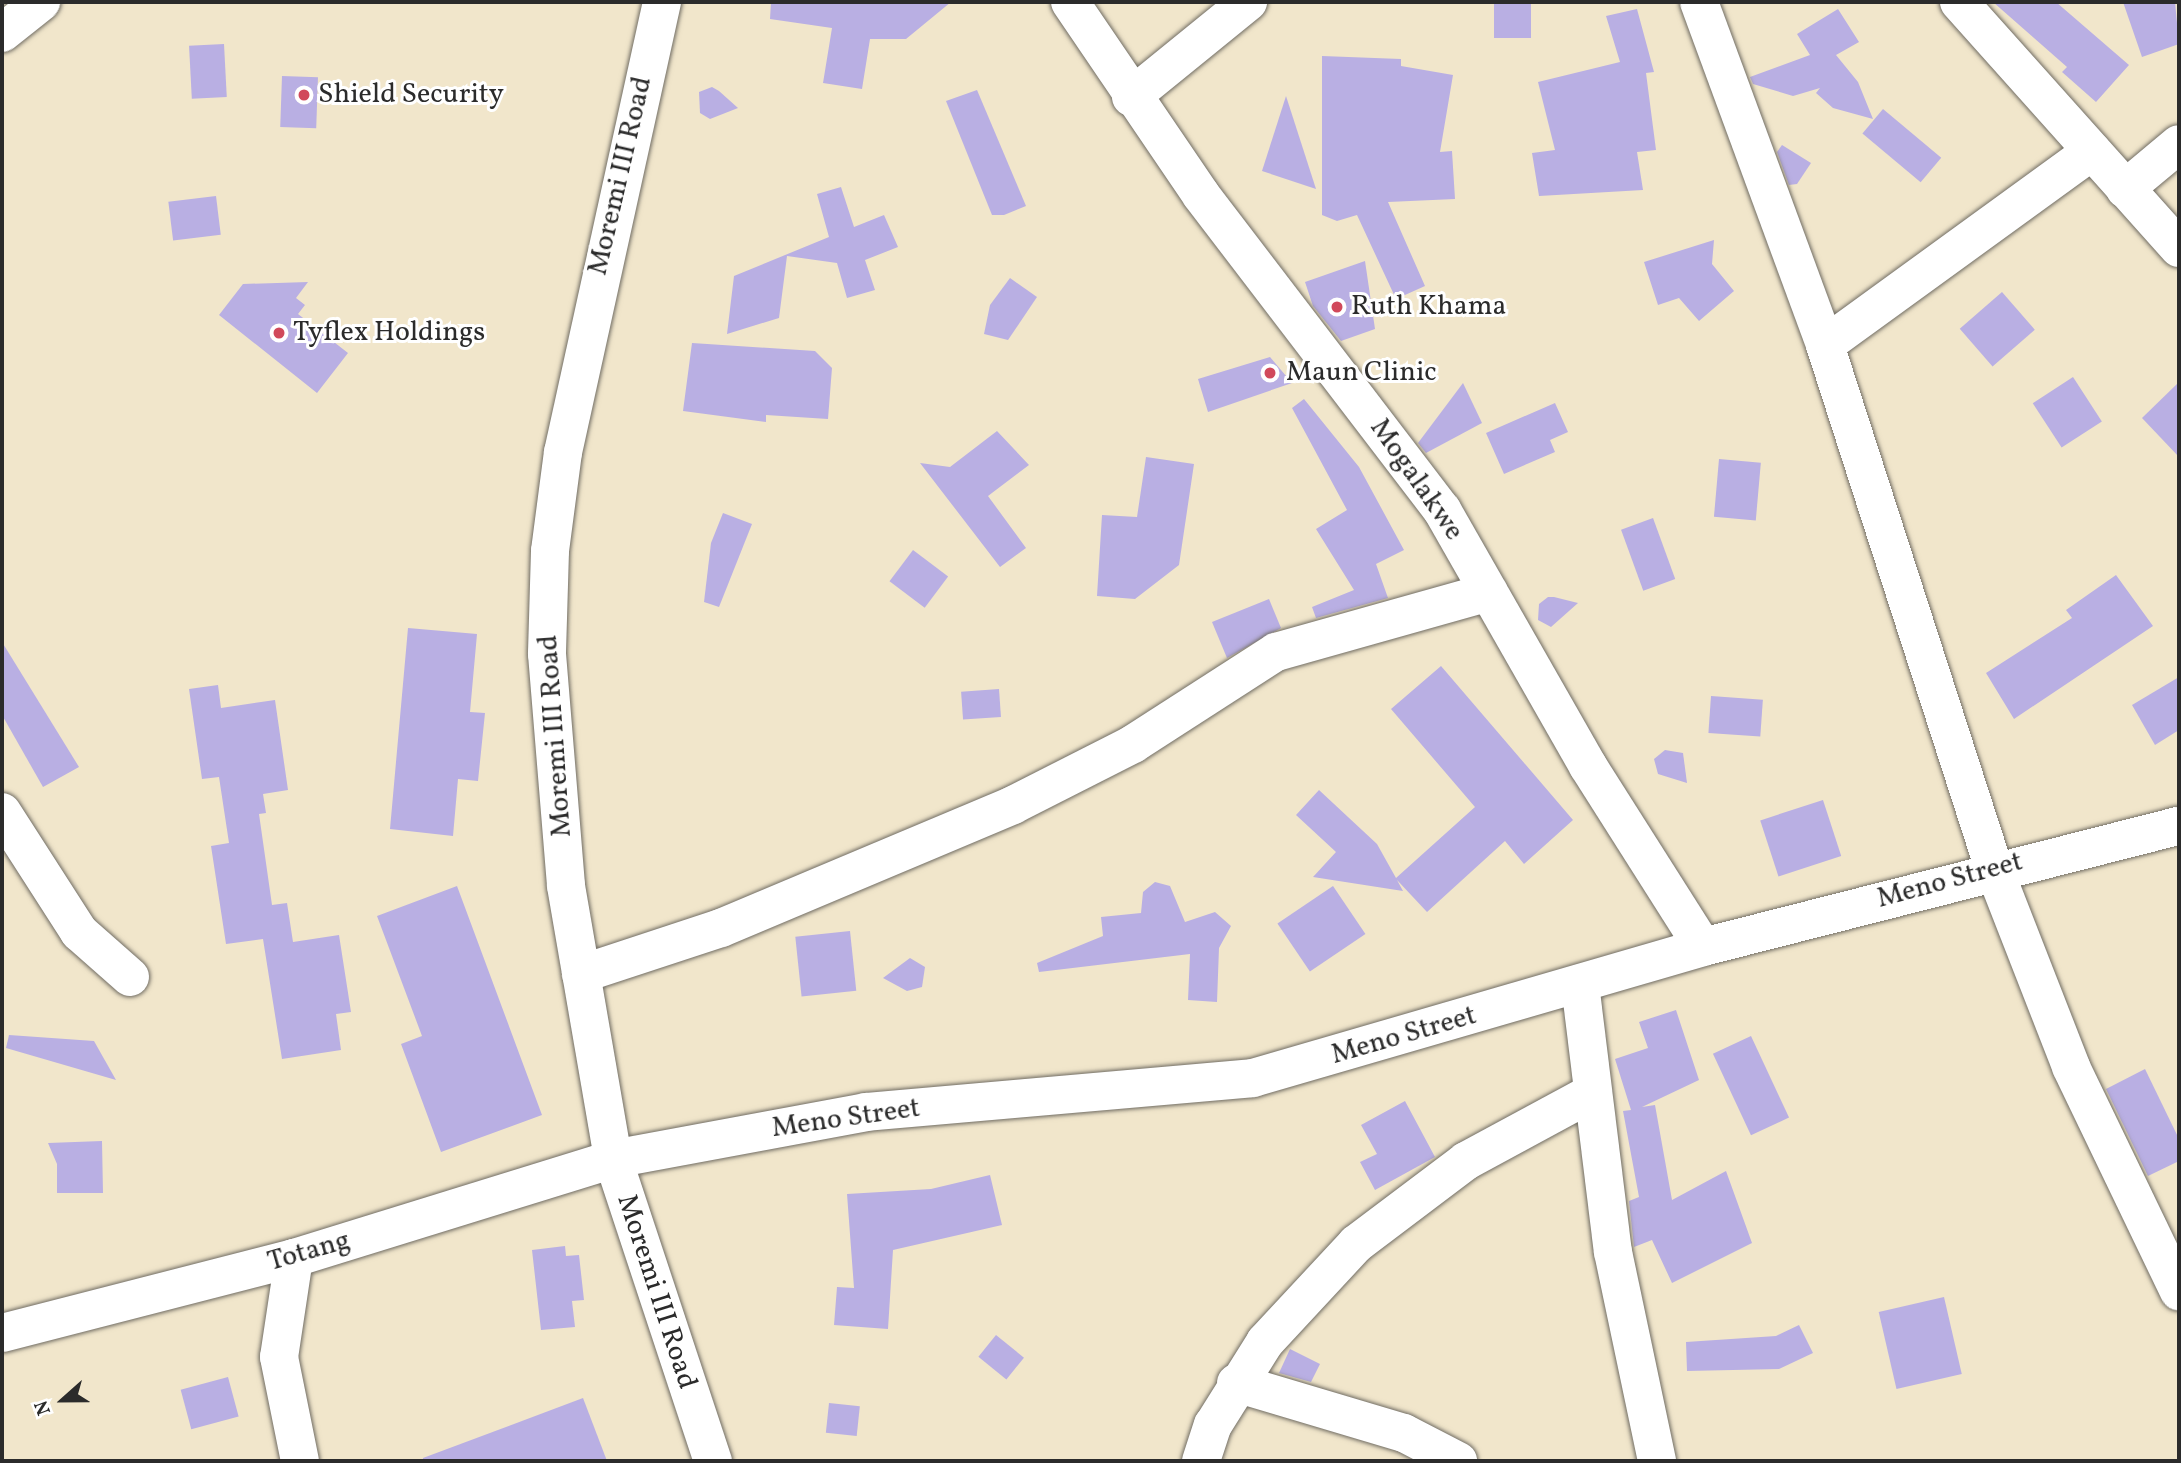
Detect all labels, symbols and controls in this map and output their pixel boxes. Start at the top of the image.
street label: Moremi III Road [582,73,660,279]
place label: Shield Security [318,78,504,112]
marker: Shield Security [296,87,312,103]
place label: Ruth Khama [1351,290,1506,324]
marker: Ruth Khama [1329,299,1345,315]
place label: Tyflex Holdings [293,316,485,350]
marker: Tyflex Holdings [271,325,287,341]
place label: Maun Clinic [1286,356,1437,390]
marker: Maun Clinic [1260,363,1280,383]
street label: Mogalakwe [1362,413,1470,547]
street label: Moremi III Road [532,634,580,838]
street label: Meno Street [1874,845,2026,917]
street label: Meno Street [1328,999,1480,1073]
street label: Meno Street [770,1092,922,1146]
street label: Moremi III Road [609,1190,703,1394]
street label: Totang [264,1224,354,1280]
north arrow [28,1365,98,1435]
text: N [29,1396,58,1419]

